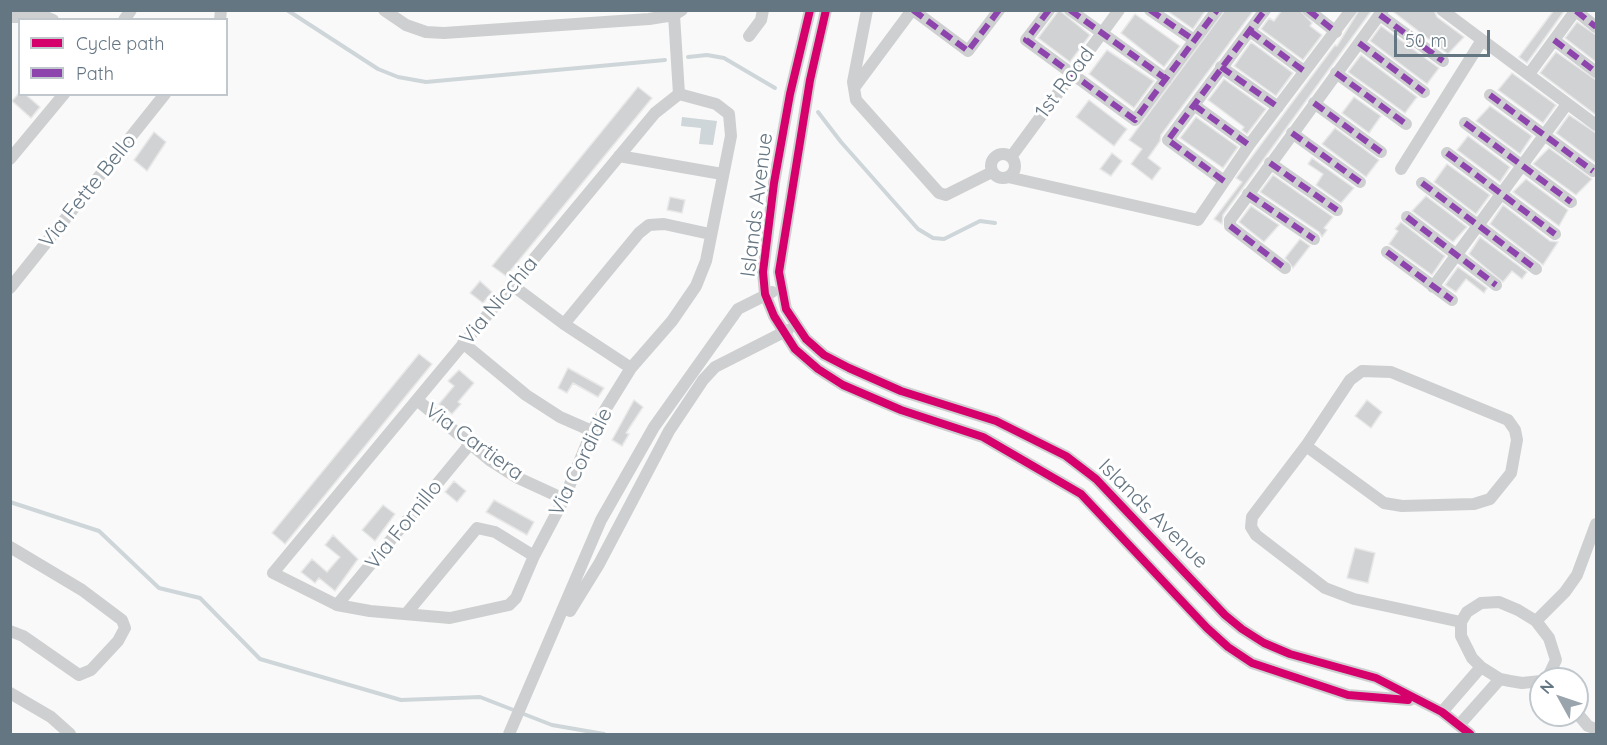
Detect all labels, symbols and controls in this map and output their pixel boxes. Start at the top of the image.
legend [18,18,228,96]
scale bar [1397,18,1493,56]
text: 50 m [1405,29,1447,52]
text: Cycle path [76,32,164,55]
street label: 1st Road [1030,42,1100,124]
text: Path [76,62,114,85]
street label: Via Fette Bello [34,129,142,253]
street label: Islands Avenue [736,132,778,278]
street label: Via Nicchia [455,252,543,350]
street label: Via Cartiera [420,398,528,486]
street label: Via Cordiale [544,404,618,520]
street label: Islands Avenue [1093,454,1213,574]
street label: Via Fornillo [360,475,448,575]
north arrow [1529,667,1589,727]
text: N [1535,676,1558,698]

